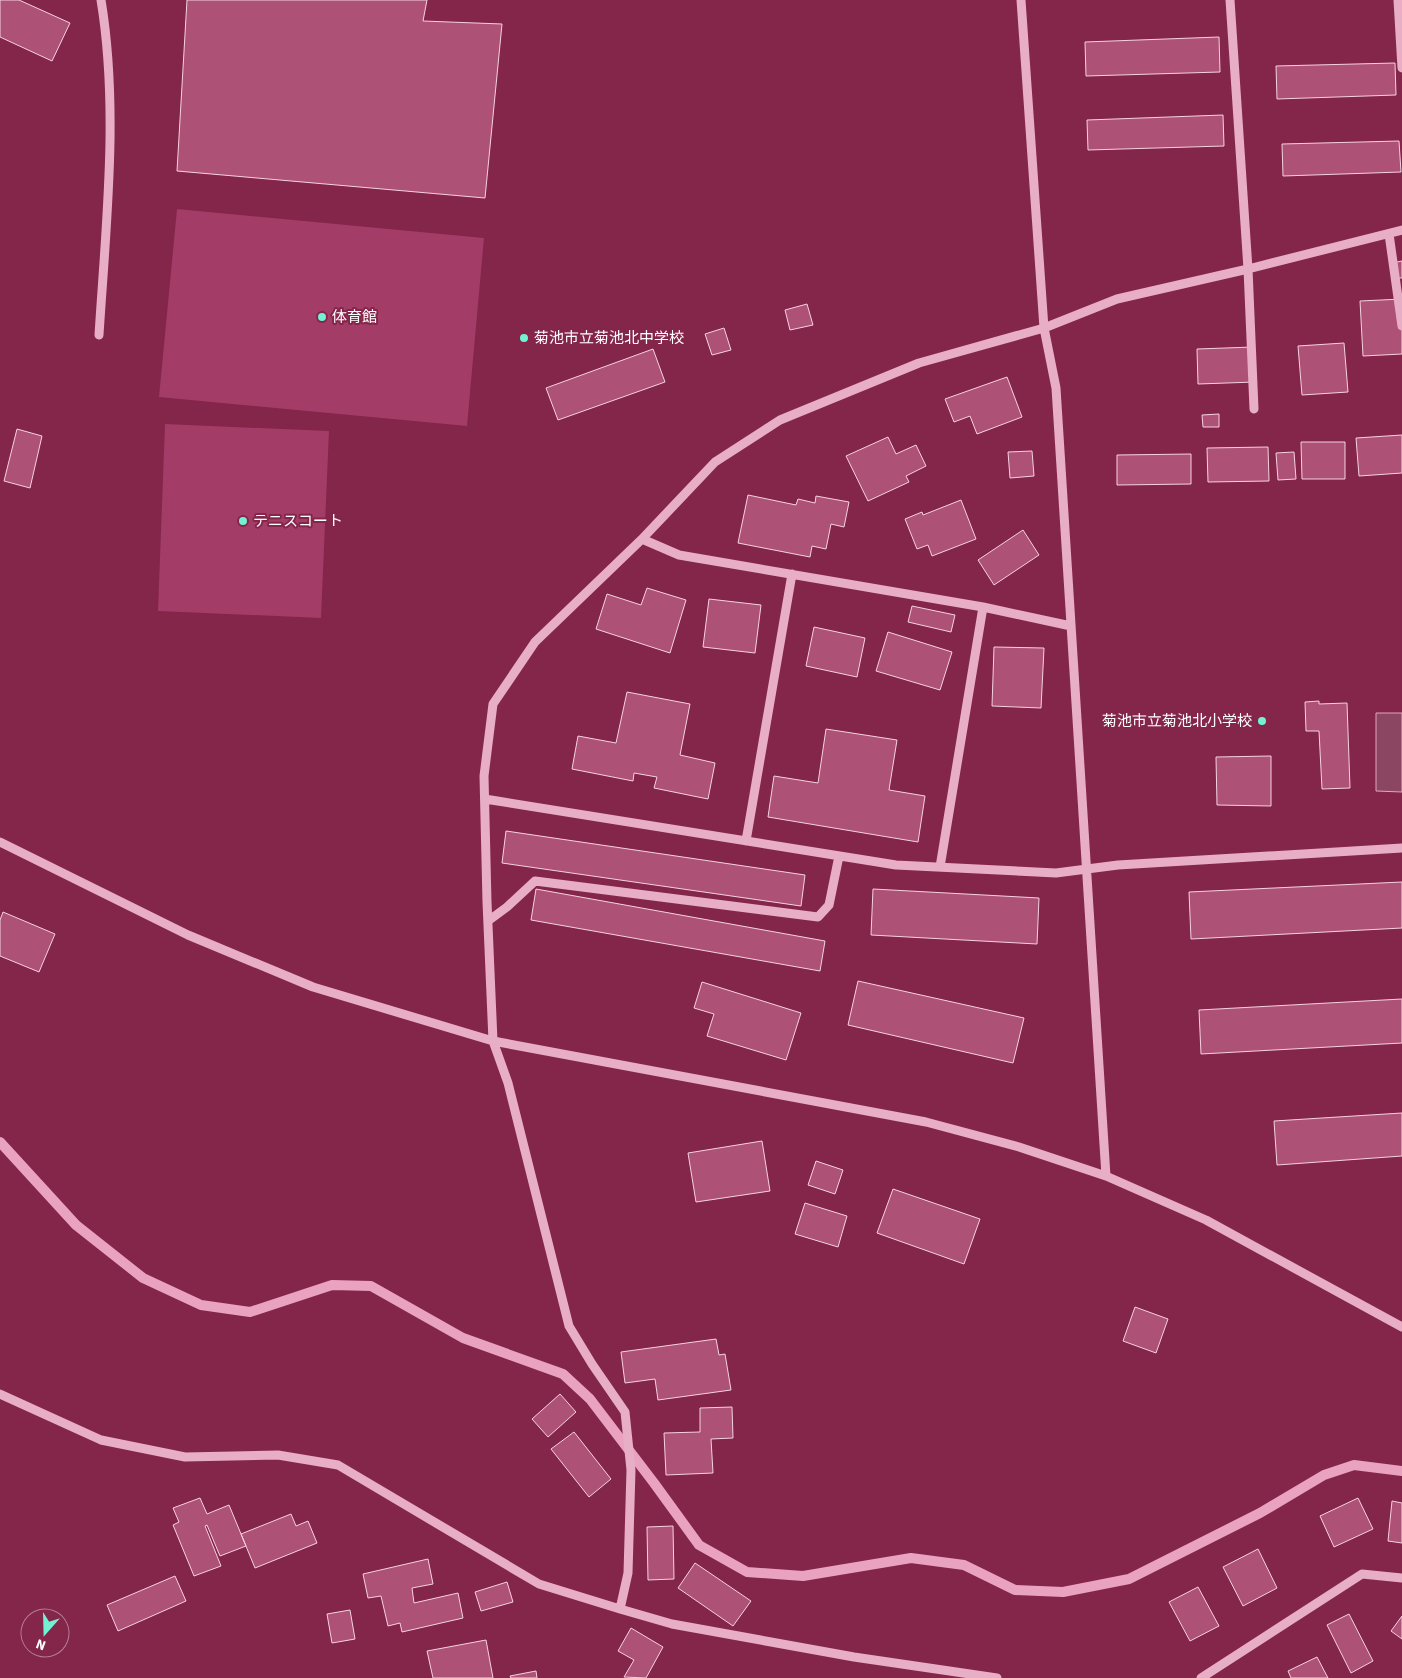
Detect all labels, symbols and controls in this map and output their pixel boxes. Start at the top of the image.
place label: 体育館 [332,307,377,328]
marker: 体育館 [316,311,328,323]
place label: 菊池市立菊池北中学校 [534,328,684,349]
marker: 菊池市立菊池北中学校 [518,332,530,344]
place label: テニスコート [253,511,343,532]
marker: テニスコート [237,515,249,527]
place label: 菊池市立菊池北小学校 [1102,711,1252,732]
marker: 菊池市立菊池北小学校 [1256,715,1268,727]
north arrow [20,1608,70,1658]
text: N [33,1633,49,1655]

